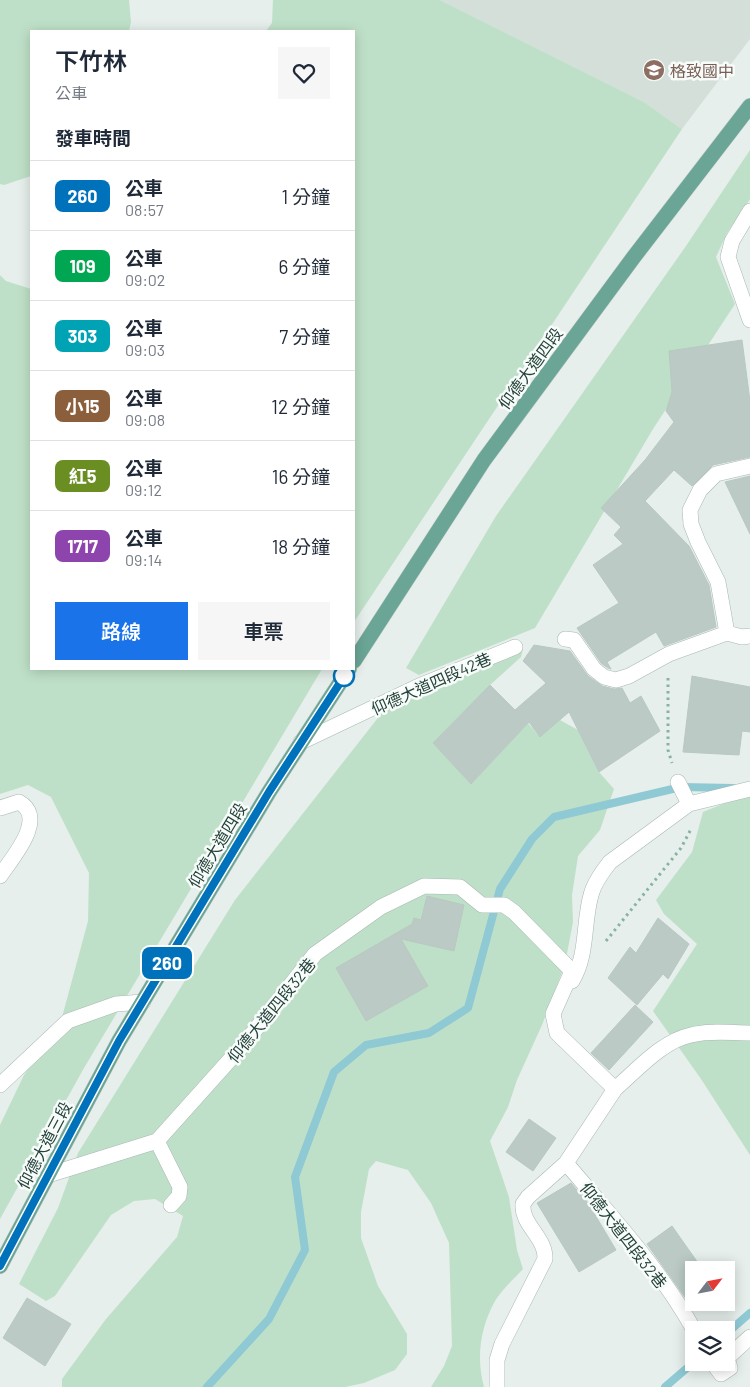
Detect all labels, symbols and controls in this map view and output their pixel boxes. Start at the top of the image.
text: 下竹林 [55,46,127,75]
button: heart [278,47,330,99]
school or university icon: 格致國中 [642,58,666,82]
place label: 格致國中 [670,61,734,80]
text: 公車 [55,83,87,102]
text: 發車時間 [55,126,131,149]
text: 公車 [125,176,163,199]
text: 260 [67,185,98,207]
text: 1 分鐘 [282,185,330,208]
text: 08:57 [125,200,164,219]
text: 公車 [125,246,163,269]
text: 109 [69,255,96,277]
text: 6 分鐘 [278,255,330,278]
text: 09:02 [125,270,165,289]
text: 公車 [125,316,163,339]
street label: 仰德大道四段 [494,324,566,412]
text: 303 [68,325,97,347]
text: 7 分鐘 [279,325,330,348]
text: 09:03 [125,340,165,359]
text: 公車 [125,386,163,409]
text: 小15 [65,395,100,417]
text: 12 分鐘 [271,395,330,418]
text: 09:08 [125,410,165,429]
text: 公車 [125,456,163,479]
text: 紅5 [69,465,96,487]
text: 16 分鐘 [272,465,330,488]
text: 09:12 [125,480,162,499]
text: 公車 [125,526,163,549]
text: 1717 [67,535,98,557]
text: 18 分鐘 [272,535,330,558]
text: 09:14 [125,550,162,569]
button: 路線 [55,602,188,660]
button: 車票 [198,602,330,660]
street label: 仰德大道四段42巷 [368,648,494,718]
unlabelled marker [333,665,355,687]
street label: 仰德大道四段 [184,799,250,891]
line badge: 260 [138,947,196,979]
text: 260 [152,952,182,974]
street label: 仰德大道四段32巷 [223,954,319,1066]
street label: 仰德大道三段 [13,1098,75,1192]
street label: 仰德大道四段32巷 [577,1178,671,1292]
north arrow [685,1261,735,1311]
map controls [685,1261,735,1371]
button: layers [685,1321,735,1371]

